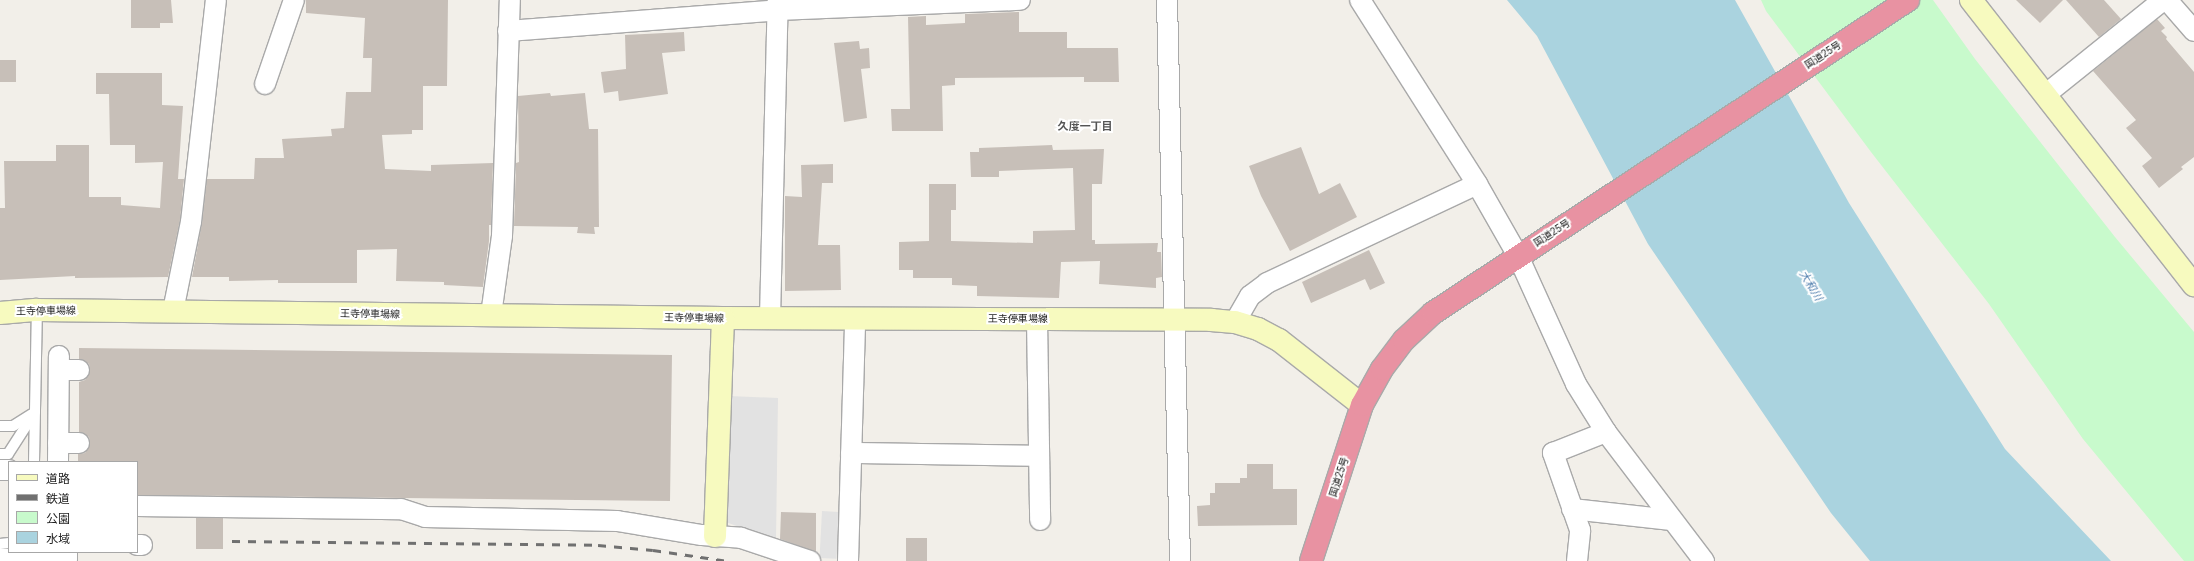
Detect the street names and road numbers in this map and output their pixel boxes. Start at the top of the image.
street label: 国道25号 [1802,39,1844,71]
street label: 国道25号 [1531,217,1573,249]
street label: 王寺停車場線 [16,304,76,318]
street label: 王寺停車場線 [340,307,400,321]
street label: 王寺停車場線 [664,311,724,325]
street label: 王寺停車場線 [988,313,1048,325]
street label: 国道25号 [1327,456,1351,498]

